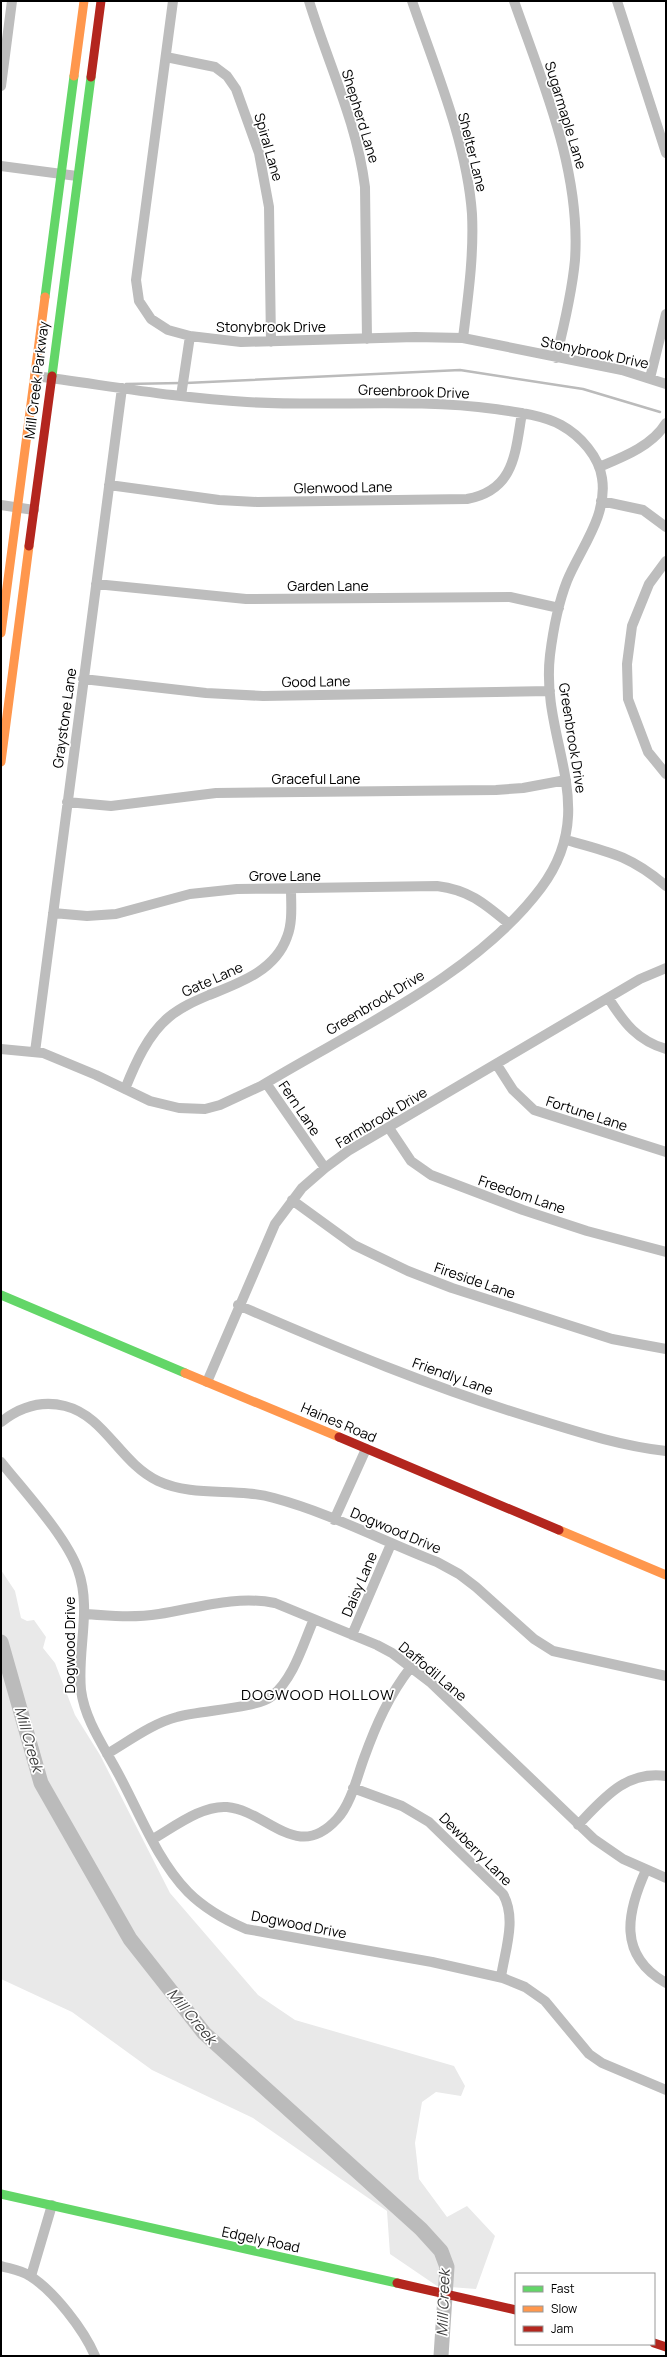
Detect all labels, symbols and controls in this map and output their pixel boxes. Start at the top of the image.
street label: Sugarmaple Lane [541,59,591,171]
street label: Shepherd Lane [338,67,384,165]
street label: Shelter Lane [454,110,492,194]
street label: Spiral Lane [250,111,288,183]
street label: Stonybrook Drive [216,317,326,336]
street label: Mill Creek Parkway [19,319,53,440]
street label: Stonybrook Drive [539,331,651,373]
street label: Greenbrook Drive [358,380,470,402]
street label: Glenwood Lane [293,477,393,497]
street label: Garden Lane [287,576,369,595]
street label: Graystone Lane [48,667,80,769]
street label: Good Lane [281,671,351,691]
street label: Greenbrook Drive [555,681,591,795]
street label: Graceful Lane [272,769,360,788]
street label: Grove Lane [249,866,321,885]
street label: Gate Lane [178,957,246,1001]
street label: Greenbrook Drive [322,965,428,1039]
street label: Fern Lane [275,1077,325,1139]
street label: Farmbrook Drive [332,1082,430,1152]
street label: Fortune Lane [544,1091,630,1135]
street label: Freedom Lane [476,1170,568,1218]
street label: Fireside Lane [432,1257,518,1303]
street label: Friendly Lane [410,1353,496,1399]
street label: Haines Road [298,1398,380,1446]
street label: Dogwood Drive [348,1502,444,1558]
street label: Daisy Lane [337,1548,381,1620]
street label: Dogwood Drive [60,1597,79,1693]
street label: Daffodil Lane [395,1637,471,1705]
district label: DOGWOOD HOLLOW [241,1684,395,1705]
water label: Mill Creek [10,1704,49,1777]
street label: Dewberry Lane [435,1808,517,1890]
street label: Dogwood Drive [250,1905,348,1943]
water label: Mill Creek [162,1984,223,2050]
street label: Edgely Road [220,2221,302,2257]
water label: Mill Creek [431,2267,455,2337]
legend [515,2273,655,2345]
text: Fast [551,2280,575,2297]
text: Slow [551,2300,577,2317]
text: Jam [551,2320,573,2337]

